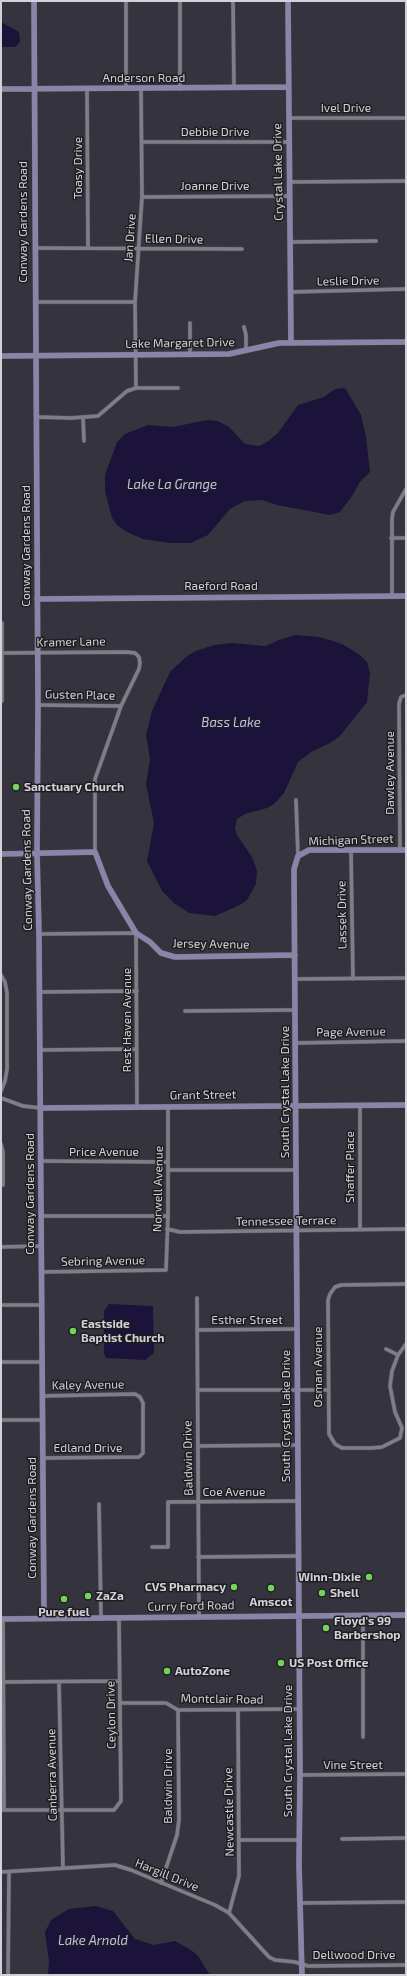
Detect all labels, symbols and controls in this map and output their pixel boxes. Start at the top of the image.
street label: Anderson Road [103,71,185,85]
street label: Ivel Drive [321,101,371,115]
street label: Crystal Lake Drive [270,123,286,221]
street label: Debbie Drive [181,125,249,139]
street label: Toasy Drive [71,137,85,199]
street label: Conway Gardens Road [16,161,30,283]
street label: Joanne Drive [180,179,250,193]
street label: Jan Drive [121,213,139,263]
street label: Ellen Drive [145,231,203,247]
street label: Leslie Drive [316,273,380,289]
street label: Lake Margaret Drive [125,335,235,351]
water label: Lake La Grange [127,477,217,493]
street label: Conway Gardens Road [19,485,33,607]
street label: Raeford Road [184,579,258,593]
street label: Kramer Lane [36,634,106,650]
street label: Gusten Place [45,687,115,703]
water label: Bass Lake [201,715,261,731]
street label: Dawley Avenue [383,731,397,815]
place label: Sanctuary Church [24,780,124,794]
marker: Sanctuary Church [11,782,21,792]
street label: Conway Gardens Road [19,809,35,931]
street label: Michigan Street [308,831,394,849]
street label: Lassek Drive [334,881,350,949]
street label: Jersey Avenue [172,936,250,952]
street label: Rest Haven Avenue [120,968,134,1072]
street label: Page Avenue [316,1024,386,1040]
street label: South Crystal Lake Drive [278,1026,292,1158]
street label: Grant Street [170,1087,236,1103]
street label: Shaffer Place [343,1131,357,1203]
street label: Conway Gardens Road [23,1133,37,1255]
street label: Price Avenue [69,1145,139,1159]
street label: Norwell Avenue [150,1146,166,1232]
street label: Tennessee Terrace [236,1213,336,1229]
street label: Sebring Avenue [61,1253,145,1269]
street label: Esther Street [211,1313,283,1327]
place label: Eastside Baptist Church [81,1317,165,1345]
marker: Eastside Baptist Church [68,1326,78,1336]
street label: Osman Avenue [311,1326,325,1408]
street label: South Crystal Lake Drive [279,1350,293,1482]
street label: Kaley Avenue [51,1377,125,1393]
street label: Baldwin Drive [180,1420,196,1496]
street label: Edland Drive [54,1441,122,1455]
street label: Conway Gardens Road [25,1457,39,1579]
street label: Coe Avenue [203,1485,265,1499]
place label: Winn-Dixie [298,1570,361,1584]
marker: Winn-Dixie [364,1572,374,1582]
place label: CVS Pharmacy [145,1580,226,1594]
marker: CVS Pharmacy [229,1582,239,1592]
marker: Amscot [266,1583,276,1593]
place label: Shell [330,1586,359,1600]
marker: Shell [317,1588,327,1598]
place label: ZaZa [96,1589,124,1603]
marker: ZaZa [83,1591,93,1601]
marker: Pure fuel [59,1594,69,1604]
place label: Amscot [250,1595,292,1609]
street label: Curry Ford Road [147,1598,235,1614]
place label: Pure fuel [38,1605,90,1619]
place label: Floyd's 99 Barbershop [334,1614,401,1642]
marker: Floyd's 99 Barbershop [321,1623,331,1633]
place label: US Post Office [289,1656,368,1670]
marker: US Post Office [276,1658,286,1668]
place label: AutoZone [175,1664,230,1678]
marker: AutoZone [162,1666,172,1676]
street label: Ceylon Drive [103,1681,119,1749]
street label: South Crystal Lake Drive [281,1685,295,1817]
street label: Montclair Road [180,1691,264,1707]
street label: Canberra Avenue [44,1728,60,1822]
street label: Baldwin Drive [161,1748,175,1824]
street label: Vine Street [323,1758,383,1772]
street label: Newcastle Drive [221,1767,237,1857]
street label: Hargill Drive [133,1856,201,1894]
water label: Lake Arnold [58,1933,128,1949]
street label: Dellwood Drive [313,1948,395,1962]

